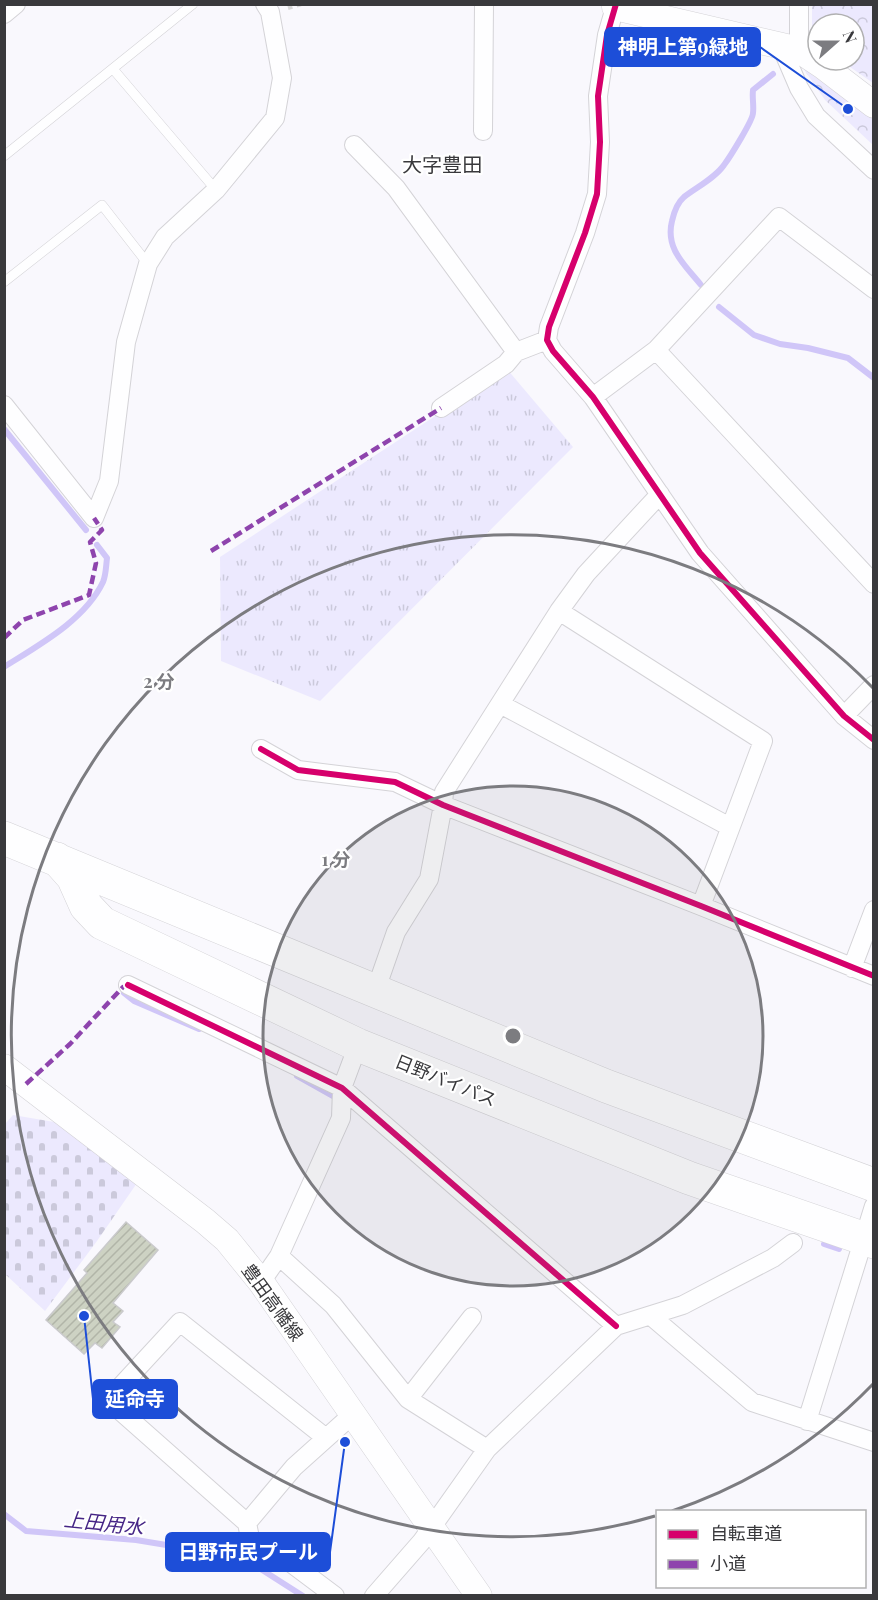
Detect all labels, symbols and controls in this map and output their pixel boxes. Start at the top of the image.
north arrow [806,12,866,72]
text: N [839,27,863,46]
callout: 神明上第9緑地 [605,28,760,66]
text: 神明上第9緑地 [617,32,749,59]
district label: 大字豊田 [402,150,482,177]
text: 2 分 [143,669,175,693]
text: 1 分 [321,847,351,871]
centre of rings [503,1026,523,1046]
street label: 日野バイパス [392,1049,500,1111]
street label: 豊田高幡線 [237,1259,309,1345]
callout: 延命寺 [93,1380,177,1418]
text: 延命寺 [105,1384,165,1411]
water label: 上田用水 [63,1504,147,1540]
legend [656,1510,866,1588]
text: 自転車道 [710,1521,782,1545]
callout: 日野市民プール [166,1533,330,1571]
text: 日野市民プール [178,1537,318,1564]
text: 小道 [710,1551,746,1575]

